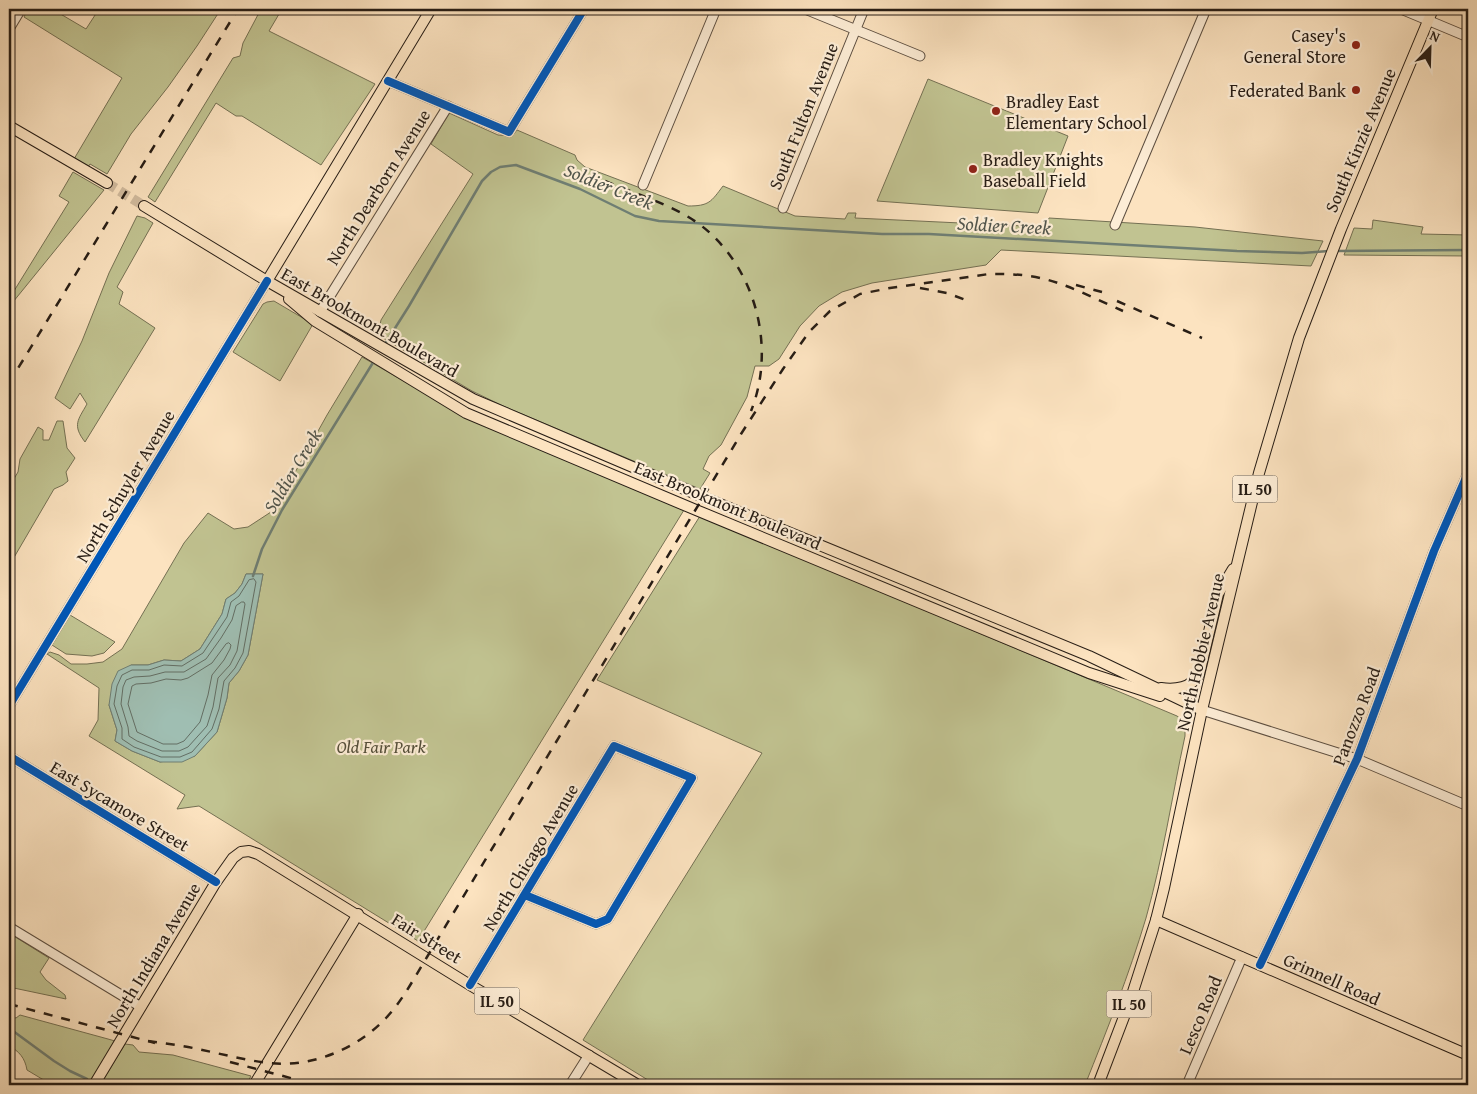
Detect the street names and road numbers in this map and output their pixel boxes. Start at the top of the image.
street label: South Fulton Avenue [761,38,845,194]
street label: South Kinzie Avenue [1317,64,1403,216]
street label: North Dearborn Avenue [319,104,437,270]
street label: East Brookmont Boulevard [276,260,464,384]
street label: North Schuyler Avenue [69,404,181,568]
street label: East Brookmont Boulevard [630,453,826,557]
road number: IL 50 [1232,476,1278,502]
street label: North Hobbie Avenue [1169,570,1231,734]
street label: Panozzo Road [1325,662,1387,769]
street label: East Sycamore Street [45,754,195,859]
street label: North Chicago Avenue [475,778,585,936]
street label: North Indiana Avenue [99,877,207,1033]
street label: Fair Street [387,906,468,971]
street label: Grinnell Road [1279,946,1385,1013]
street label: Lesco Road [1171,971,1229,1059]
road number: IL 50 [474,988,520,1014]
road number: IL 50 [1106,991,1152,1018]

